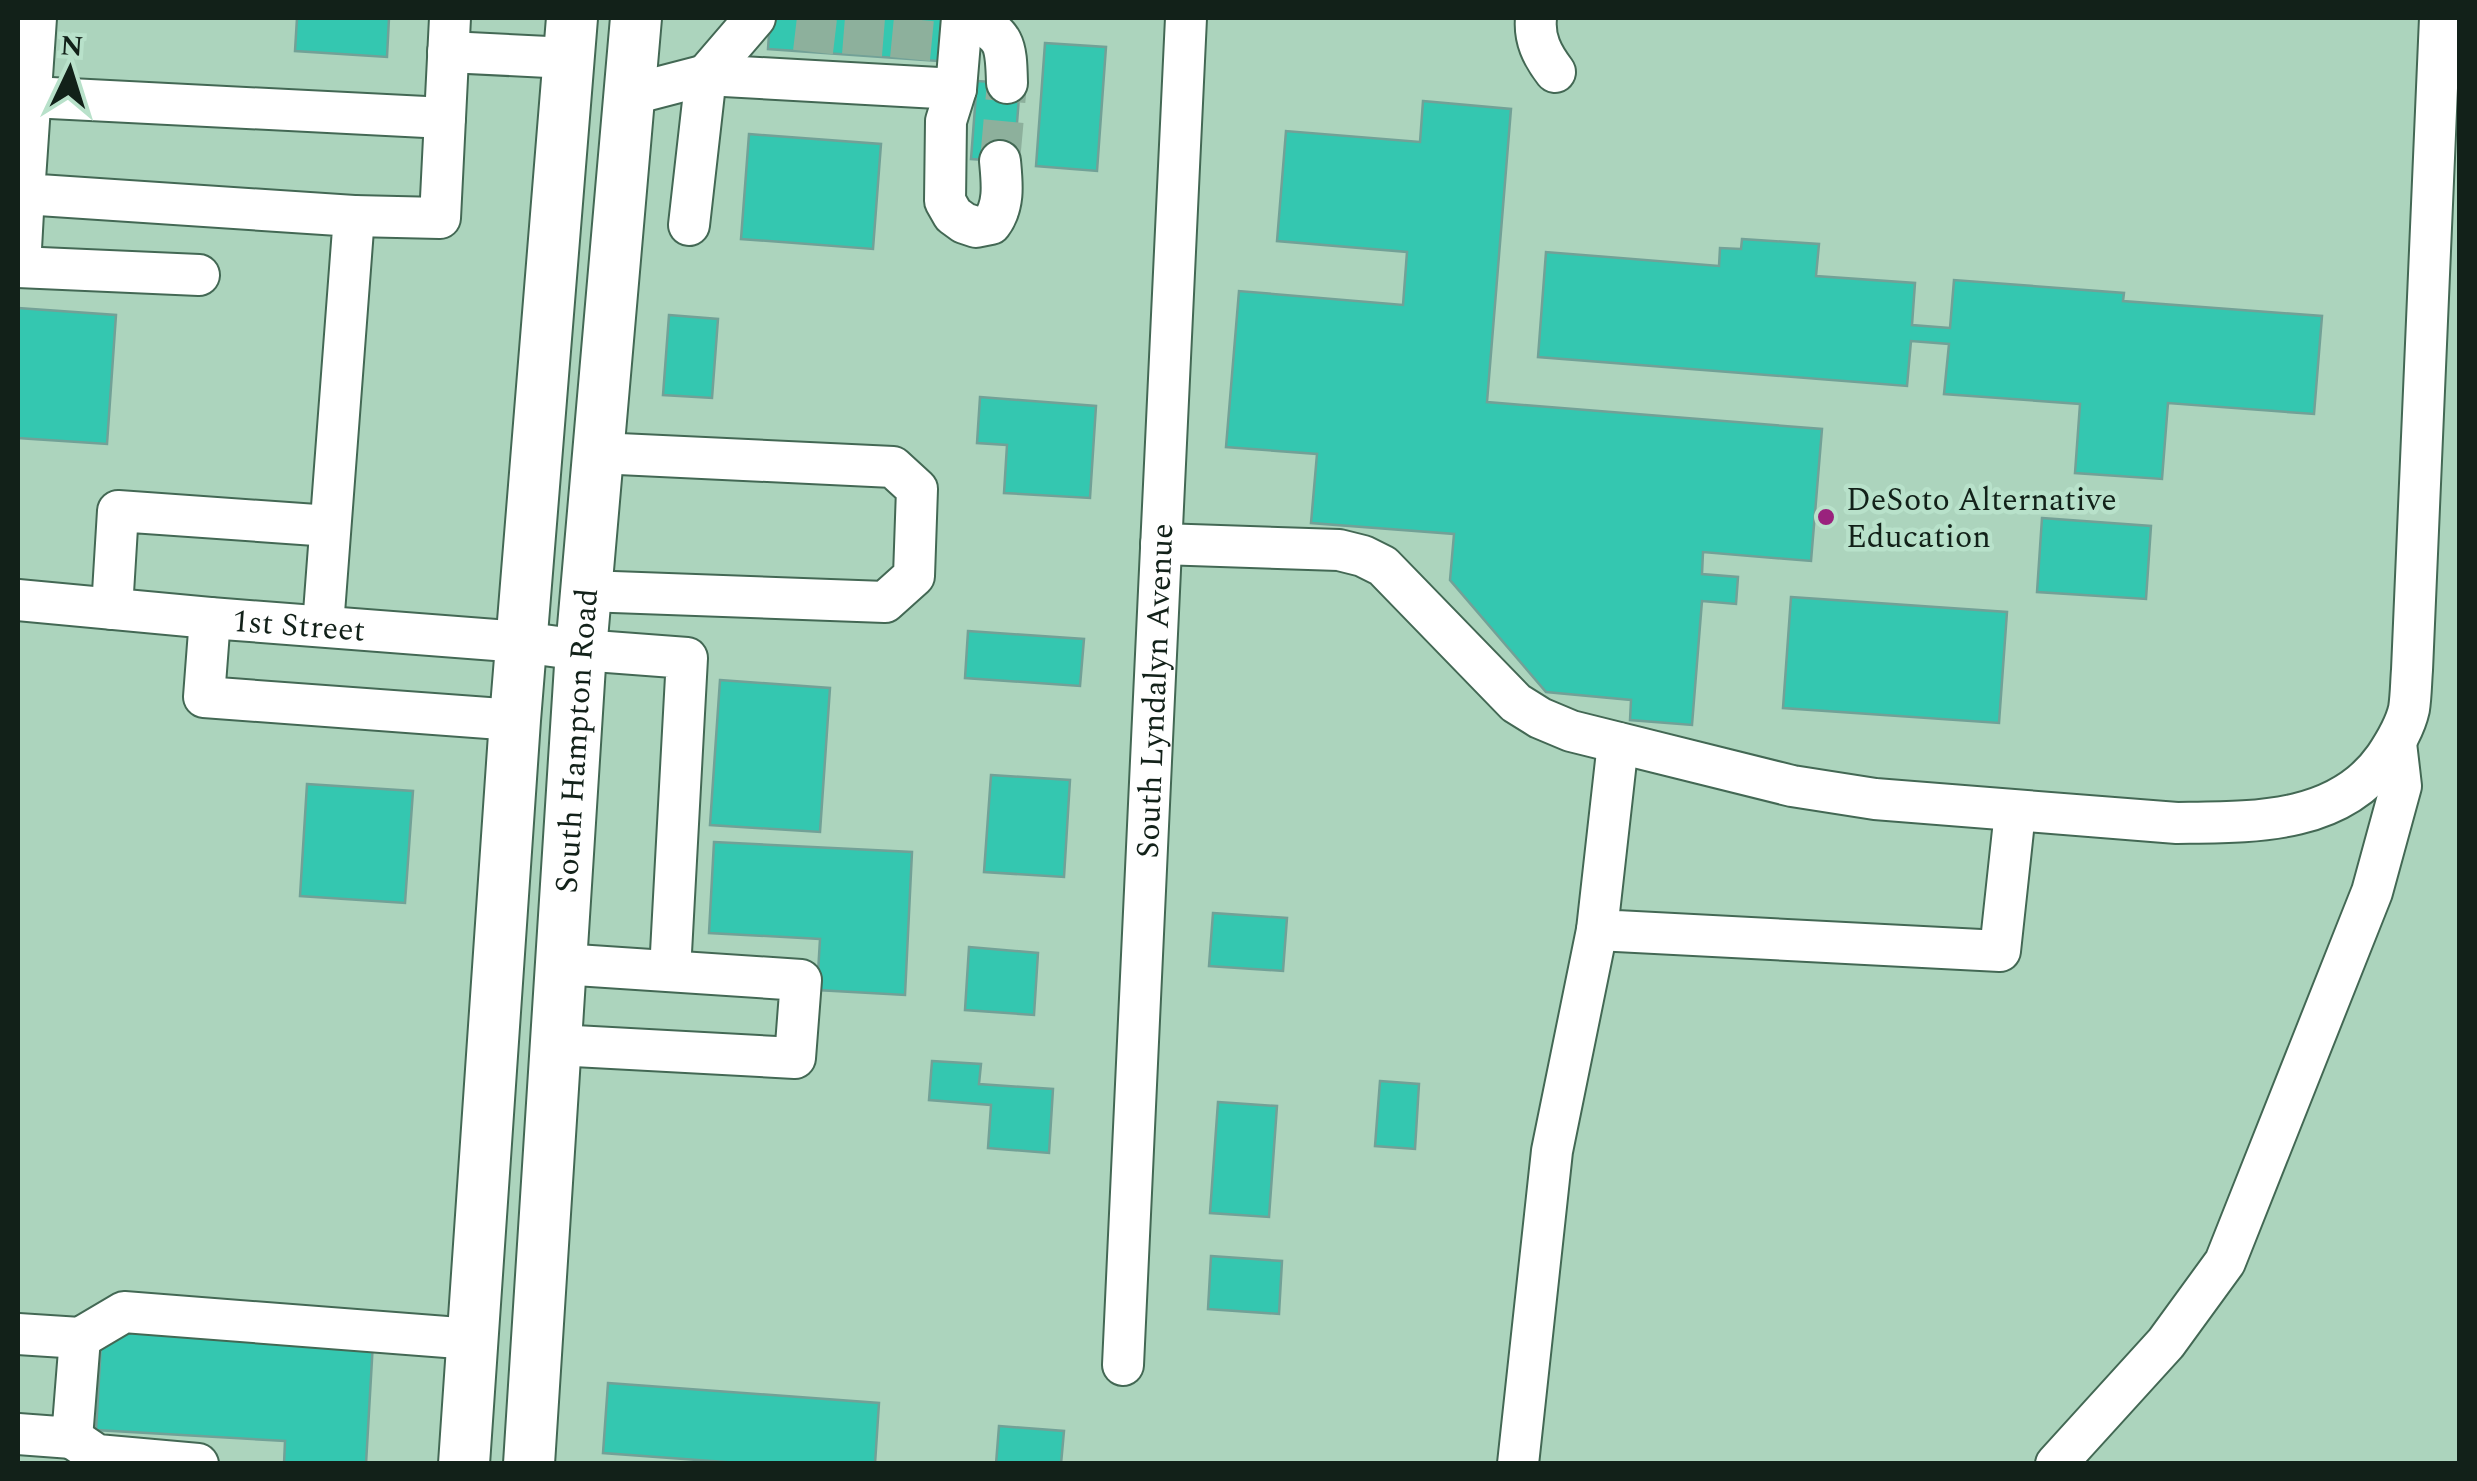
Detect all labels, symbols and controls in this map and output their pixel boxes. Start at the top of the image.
north arrow [20,20,120,120]
text: N [59,24,85,69]
place label: DeSoto Alternative Education [1846,476,2117,562]
marker: DeSoto Alternative Education [1815,506,1837,528]
street label: South Lyndalyn Avenue [1124,522,1188,859]
street label: South Hampton Road [543,586,612,895]
street label: 1st Street [231,597,367,656]

